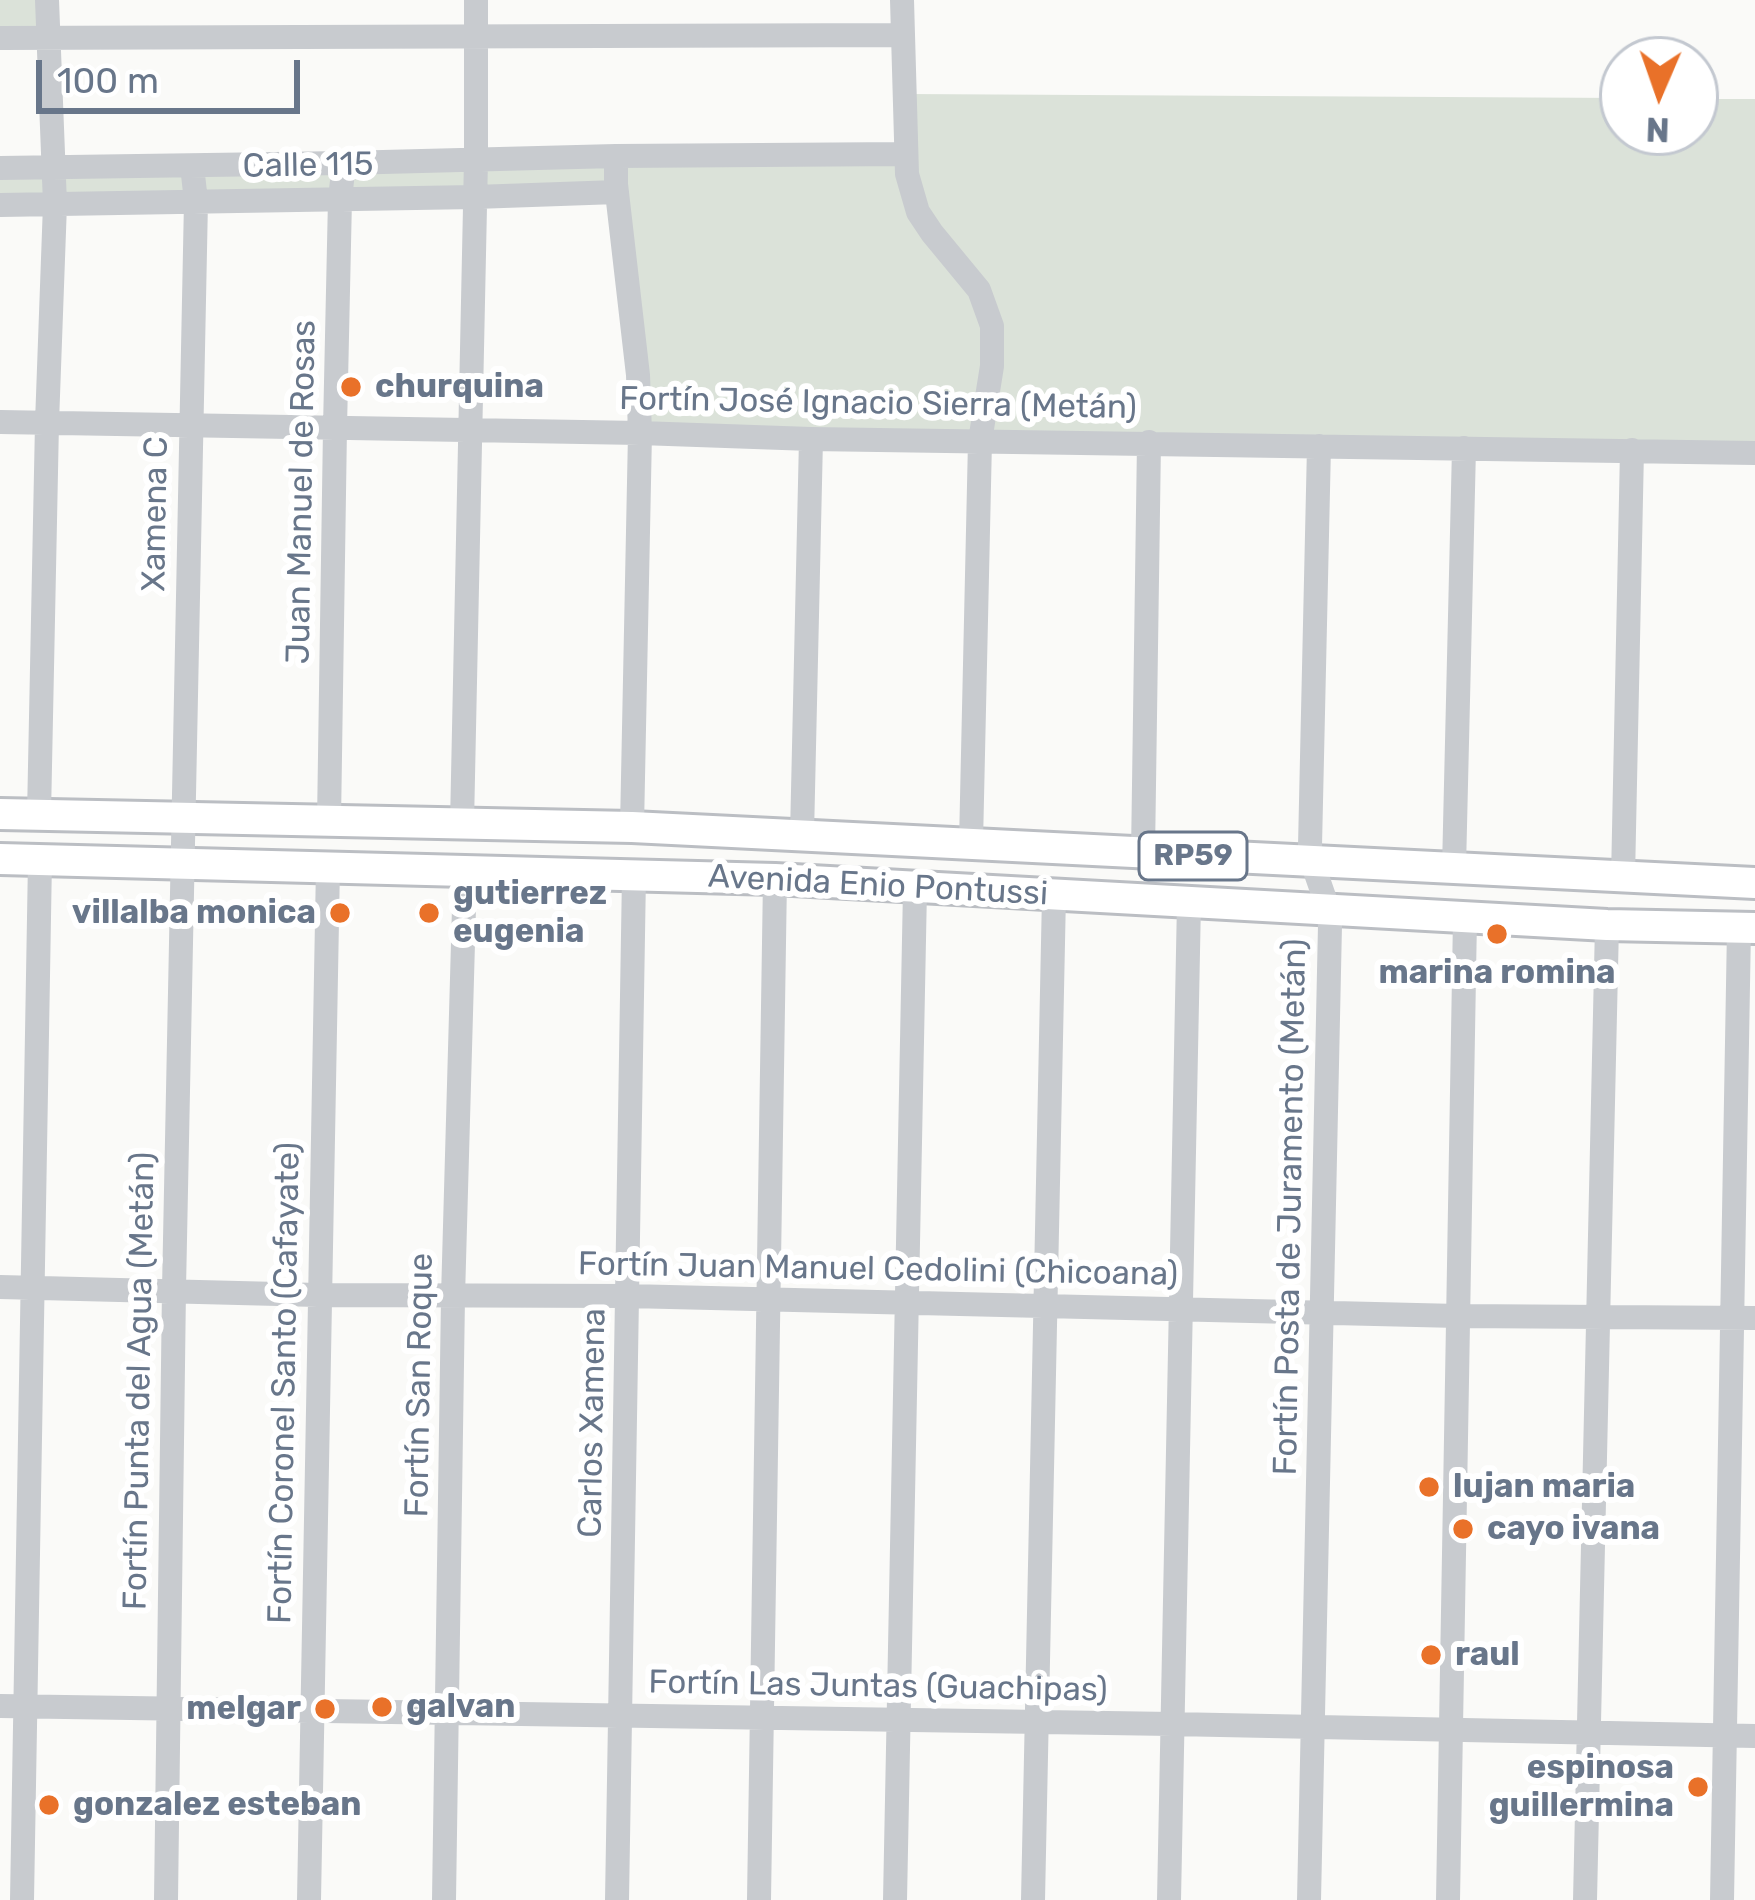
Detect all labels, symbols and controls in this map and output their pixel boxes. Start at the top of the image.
scale bar [42,36,306,110]
north arrow [1599,36,1719,156]
text: 100 m [57,59,159,102]
text: N [1645,110,1670,149]
street label: Calle 115 [242,145,374,187]
street label: Juan Manuel de Rosas [279,320,325,664]
place label: churquina [375,367,544,407]
marker: churquina [338,374,364,400]
street label: Fortín José Ignacio Sierra (Metán) [619,380,1137,428]
street label: Xamena C [135,436,177,592]
road number: RP59 [1139,832,1247,880]
street label: Avenida Enio Pontussi [707,857,1049,915]
place label: gutierrez eugenia [453,874,607,952]
place label: villalba monica [72,893,316,933]
marker: villalba monica [327,900,353,926]
marker: gutierrez eugenia [416,900,442,926]
marker: marina romina [1484,921,1510,947]
street label: Fortín Posta de Juramento (Metán) [1267,938,1315,1476]
place label: marina romina [1378,953,1616,993]
street label: Fortín Coronel Santo (Cafayate) [261,1142,309,1624]
street label: Fortín Punta del Agua (Metán) [116,1152,164,1610]
street label: Fortín Juan Manuel Cedolini (Chicoana) [578,1245,1178,1295]
street label: Fortín San Roque [398,1252,442,1518]
street label: Carlos Xamena [571,1308,615,1538]
place label: lujan maria [1453,1467,1635,1507]
marker: lujan maria [1416,1474,1442,1500]
place label: cayo ivana [1487,1509,1660,1549]
marker: cayo ivana [1450,1516,1476,1542]
place label: raul [1455,1635,1520,1675]
marker: raul [1418,1642,1444,1668]
street label: Fortín Las Juntas (Guachipas) [648,1663,1108,1711]
place label: galvan [406,1687,515,1727]
place label: melgar [186,1689,301,1729]
marker: galvan [369,1694,395,1720]
marker: melgar [312,1696,338,1722]
place label: espinosa guillermina [1489,1748,1674,1826]
marker: espinosa guillermina [1685,1774,1711,1800]
place label: gonzalez esteban [73,1785,362,1825]
marker: gonzalez esteban [36,1792,62,1818]

